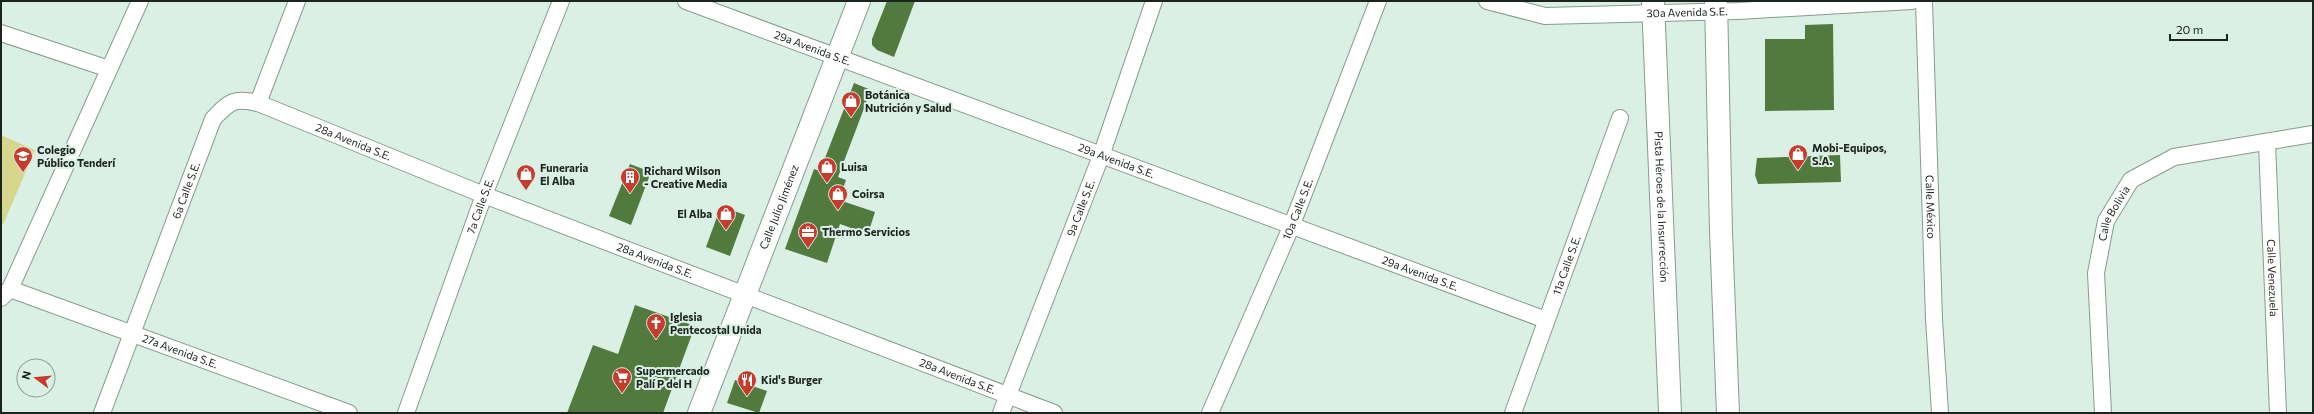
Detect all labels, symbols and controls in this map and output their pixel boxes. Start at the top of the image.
street label: 30a Avenida S.E. [1646,4,1728,19]
scale bar [2170,16,2227,42]
text: 20 m [2176,22,2203,36]
street label: 29a Avenida S.E. [773,27,853,68]
place label: Botánica Nutrición y Salud [865,88,951,114]
shop icon: Botánica Nutrición y Salud [840,90,862,118]
street label: 28a Avenida S.E. [314,120,394,163]
street label: Pista Héroes de la Insurrección [1652,131,1672,283]
street label: 29a Avenida S.E. [1076,140,1157,180]
place label: Mobi-Equipos, S.A. [1812,141,1887,167]
place label: Colegio Público Tenderí [37,143,116,169]
shop icon: Mobi-Equipos, S.A. [1787,143,1809,171]
school or university icon: Colegio Público Tenderí [12,145,34,173]
shop icon: Luisa [816,156,838,184]
street label: 6a Calle S.E. [169,160,202,220]
place label: Luisa [841,160,868,173]
place label: Funeraria El Alba [540,161,589,187]
street label: Calle Julio Jiménez [756,162,801,251]
shop icon: Funeraria El Alba [515,163,537,191]
place label: Richard Wilson - Creative Media [644,164,727,190]
building icon: Richard Wilson - Creative Media [619,166,641,194]
street label: Calle México [1923,175,1938,239]
street label: 7a Calle S.E. [464,176,496,235]
street label: 10a Calle S.E. [1279,176,1315,242]
street label: 9a Calle S.E. [1063,177,1097,238]
shop icon: Coirsa [827,183,849,211]
street label: Calle Bolivia [2095,183,2132,242]
place label: Coirsa [852,187,885,200]
shop icon: El Alba [715,203,737,231]
place label: El Alba [677,207,712,220]
office icon: Thermo Servicios [797,221,819,249]
place label: Thermo Servicios [822,225,910,238]
street label: 11a Calle S.E. [1549,233,1583,297]
street label: 28a Avenida S.E. [615,239,695,281]
street label: Calle Venezuela [2265,239,2281,317]
street label: 29a Avenida S.E. [1380,253,1461,293]
place label: Iglesia Pentecostal Unida [670,310,762,336]
church icon: Iglesia Pentecostal Unida [645,312,667,340]
street label: 27a Avenida S.E. [141,331,220,371]
street label: 28a Avenida S.E. [918,355,998,396]
north arrow [16,358,56,398]
place label: Supermercado Palí P del H [636,364,710,390]
supermarket icon: Supermercado Palí P del H [611,366,633,394]
text: N [19,369,33,381]
restaurant icon: Kid's Burger [736,369,758,397]
place label: Kid's Burger [761,373,823,386]

